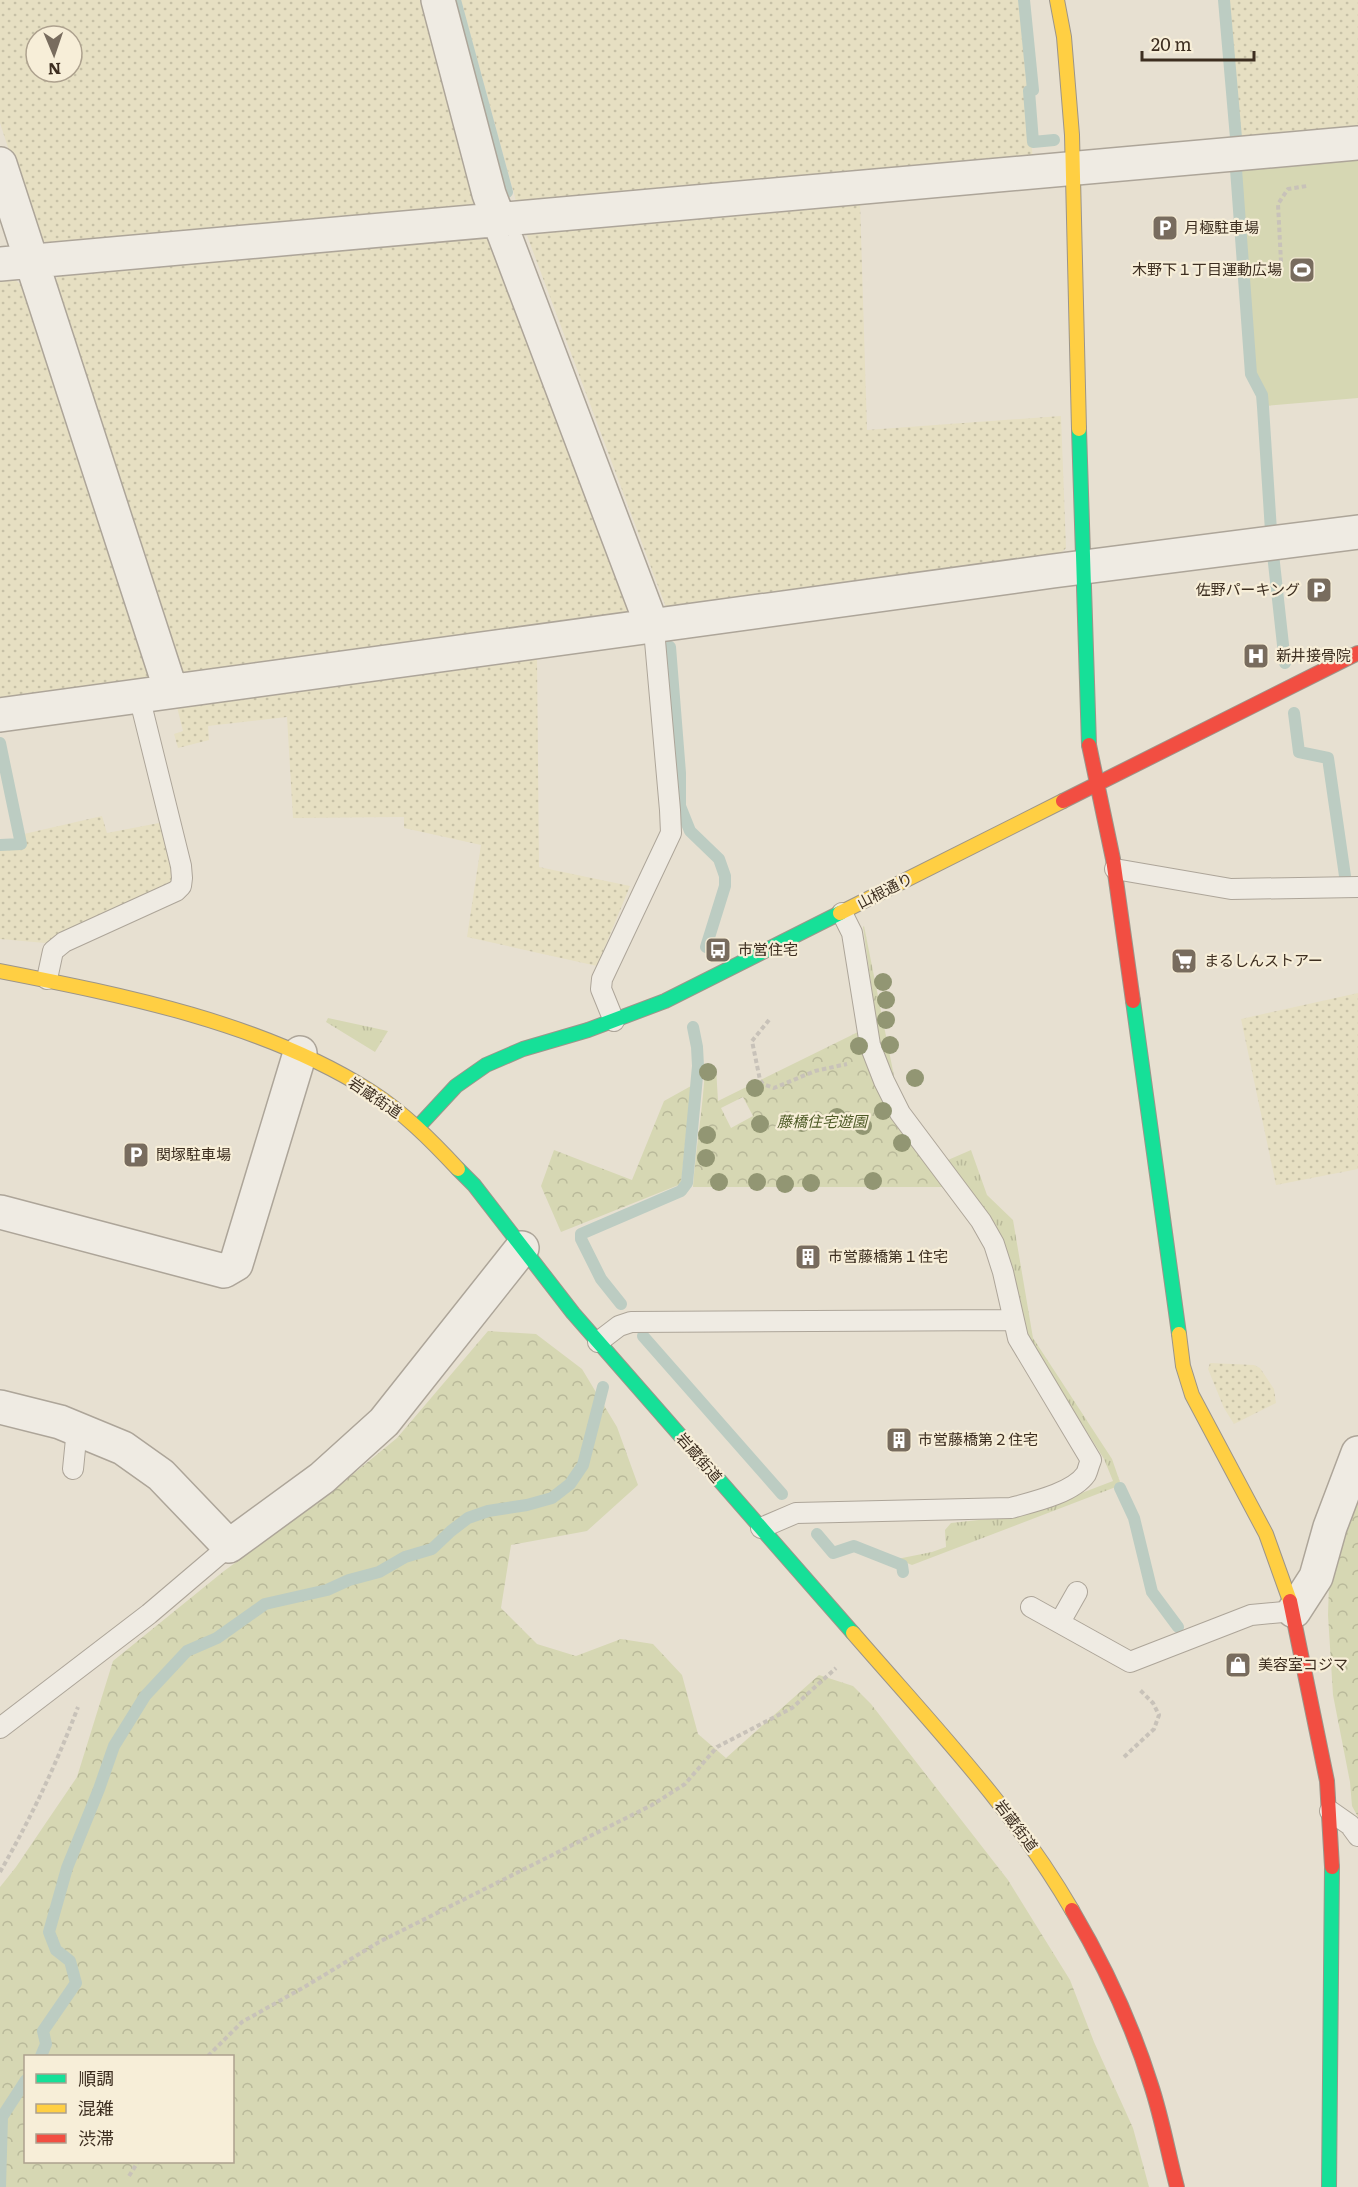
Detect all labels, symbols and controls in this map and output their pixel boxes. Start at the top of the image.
north arrow [24,24,84,84]
scale bar [1142,24,1254,62]
text: 20 m [1151,30,1192,57]
text: N [47,58,62,82]
parking icon: 月極駐車場 [1150,213,1180,243]
place label: 月極駐車場 [1184,215,1259,238]
sports icon: 木野下１丁目運動広場 [1287,255,1317,285]
place label: 木野下１丁目運動広場 [1132,257,1282,280]
parking icon: 佐野パーキング [1304,575,1334,605]
place label: 佐野パーキング [1195,577,1300,600]
hospital icon: 新井接骨院 [1241,641,1271,671]
place label: 新井接骨院 [1276,643,1351,666]
street label: 山根通り [852,866,916,914]
bus stop icon: 市営住宅 [703,935,733,965]
place label: 市営住宅 [738,937,798,960]
supermarket icon: まるしんストアー [1169,946,1199,976]
place label: まるしんストアー [1204,948,1323,971]
street label: 岩蔵街道 [345,1070,407,1123]
park label: 藤橋住宅遊園 [777,1109,869,1132]
parking icon: 関塚駐車場 [121,1140,151,1170]
place label: 関塚駐車場 [156,1142,231,1165]
building icon: 市営藤橋第１住宅 [793,1242,823,1272]
place label: 市営藤橋第１住宅 [828,1244,948,1267]
building icon: 市営藤橋第２住宅 [884,1425,914,1455]
street label: 岩蔵街道 [672,1427,728,1487]
place label: 市営藤橋第２住宅 [918,1427,1038,1450]
shop icon: 美容室コジマ [1223,1650,1253,1680]
place label: 美容室コジマ [1258,1652,1348,1675]
street label: 岩蔵街道 [990,1794,1044,1856]
legend [24,2055,234,2163]
text: 順調 [78,2064,114,2091]
text: 混雑 [78,2094,114,2121]
text: 渋滞 [78,2124,114,2151]

